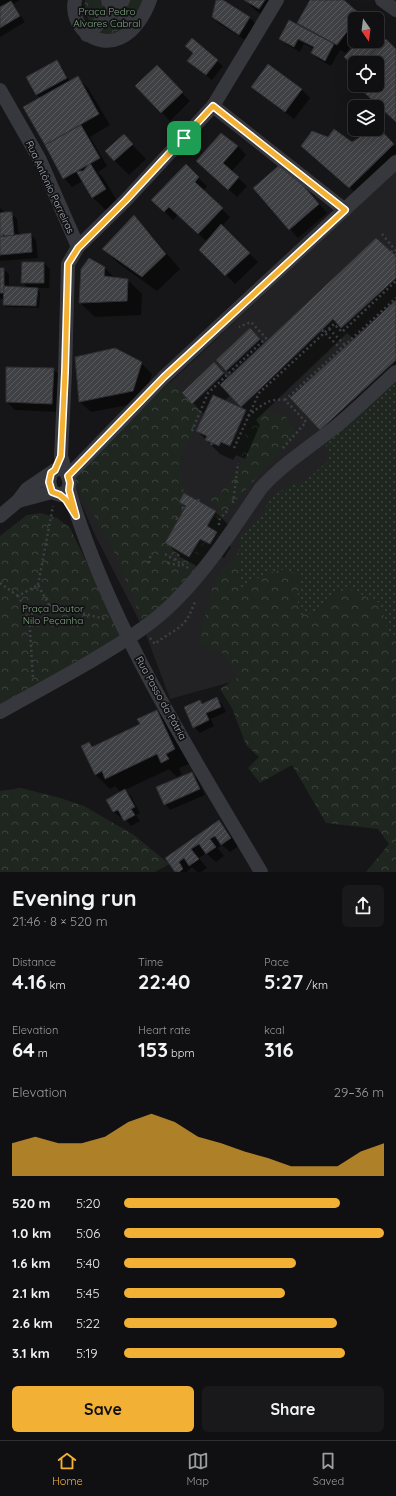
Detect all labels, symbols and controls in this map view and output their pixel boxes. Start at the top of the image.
park label: Praça Pedro Alvares Cabral [73,5,141,30]
north arrow [348,12,384,48]
map controls [348,12,384,136]
button: locate [348,56,384,92]
button: layers [348,100,384,136]
pin [167,121,201,155]
icon: arrive [173,127,195,149]
street label: Rua Antônio Parreiras [23,138,77,236]
park label: Praça Doutor Nilo Peçanha [22,602,84,627]
street label: Rua Passo da Pátria [133,654,189,742]
text: Evening run [12,884,137,912]
button: share [342,885,384,927]
text: 21:46 · 8 × 520 m [12,913,108,929]
text: Distance [12,955,56,969]
text: Time [138,955,163,969]
text: Pace [264,955,289,969]
text: 4.16 [12,969,47,994]
text: 22:40 [138,969,190,994]
text: 5:27 [264,969,303,994]
text: km [47,978,66,992]
text: /km [303,978,328,992]
text: Elevation [12,1023,58,1037]
text: Heart rate [138,1023,190,1037]
text: kcal [264,1023,285,1037]
text: 64 [12,1037,35,1062]
text: 153 [138,1037,168,1062]
text: 316 [264,1037,294,1062]
text: m [35,1046,48,1060]
text: bpm [168,1046,194,1060]
text: Elevation [12,1084,67,1100]
text: 29–36 m [334,1084,384,1100]
text: 520 m [12,1195,51,1211]
text: 5:20 [76,1195,100,1211]
text: 1.0 km [12,1225,51,1241]
text: 5:06 [76,1225,100,1241]
text: 1.6 km [12,1255,51,1271]
text: 5:40 [76,1255,100,1271]
text: 2.1 km [12,1285,50,1301]
text: 5:45 [76,1285,100,1301]
text: 2.6 km [12,1315,53,1331]
text: 5:22 [76,1315,100,1331]
text: 3.1 km [12,1345,50,1361]
text: 5:19 [76,1345,98,1361]
button: Save [12,1386,194,1432]
button: Share [202,1386,384,1432]
tab: Home [52,1450,83,1488]
tab: Map [186,1450,209,1488]
tab: Saved [313,1450,344,1488]

